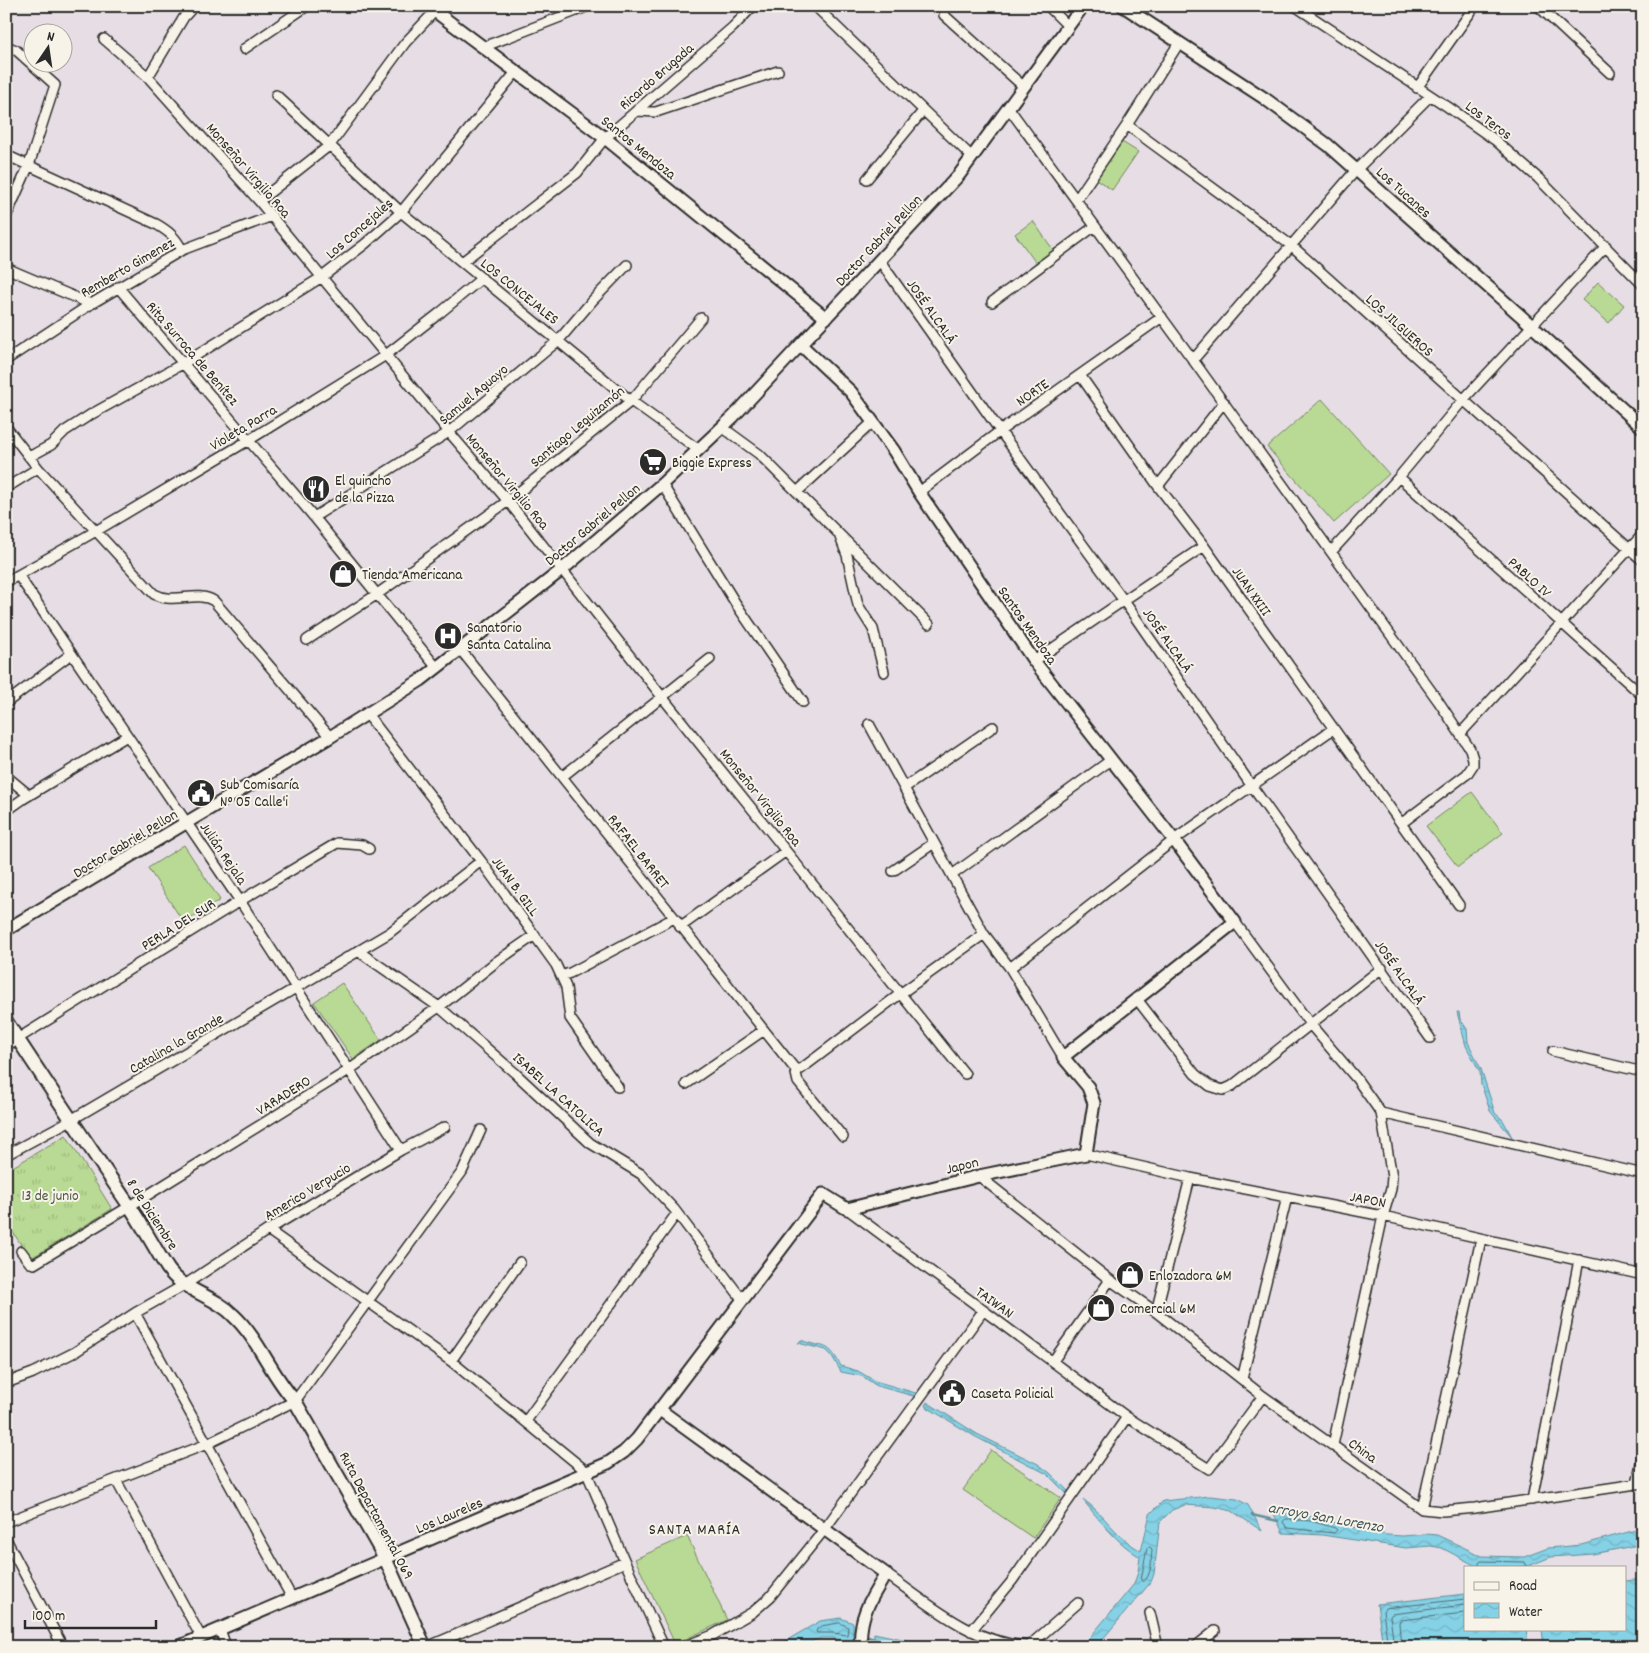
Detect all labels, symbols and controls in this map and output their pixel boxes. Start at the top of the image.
north arrow [22,22,72,72]
text: N [45,27,56,48]
street label: Ricardo Brugada [615,38,700,116]
street label: Los Teros [1460,97,1516,147]
street label: Santos Mendoza [595,111,681,186]
street label: Monseñor Virgilio Roa [200,119,296,225]
street label: Los Tucanes [1370,163,1435,224]
street label: Doctor Gabriel Pellon [831,190,928,292]
street label: Los Concejales [322,194,399,265]
street label: Remberto Gimenez [77,233,179,305]
street label: LOS CONCEJALES [475,254,563,331]
street label: JOSÉ ALCALÁ [900,275,961,349]
street label: LOS JILGUEROS [1360,290,1438,363]
street label: Rita Surroca de Benítez [140,297,243,411]
street label: Samuel Aguayo [435,360,514,431]
street label: NORTE [1012,374,1054,413]
street label: Santiago Leguizamón [526,381,630,474]
street label: Violeta Parra [206,400,283,457]
street label: Monseñor Virgilio Roa [459,429,554,536]
supermarket icon: Biggie Express [638,447,668,477]
place label: Biggie Express [672,453,752,475]
place label: El quincho de la Pizza [335,471,395,510]
restaurant icon: El quincho de la Pizza [301,474,331,504]
street label: Doctor Gabriel Pellon [541,479,646,572]
street label: PABLO IV [1502,553,1556,605]
shop icon: Tienda Americana [328,559,358,589]
street label: JUAN XXIII [1225,563,1276,622]
place label: Tienda Americana [362,565,463,587]
street label: Santos Mendoza [991,582,1062,671]
street label: JOSÉ ALCALÁ [1136,604,1197,678]
place label: Sanatorio Santa Catalina [467,618,552,657]
hospital icon: Sanatorio Santa Catalina [433,621,463,651]
street label: Monseñor Virgilio Roa [713,745,806,853]
place label: Sub Comisaría N° 05 Calle'i [220,775,300,814]
public building icon: Sub Comisaría N° 05 Calle'i [186,778,216,808]
street label: Doctor Gabriel Pellon [69,805,183,885]
street label: RAFAEL BARRET [601,810,674,894]
street label: Julián Rejala [193,818,252,891]
street label: JUAN B. GILL [485,853,544,922]
street label: PERLA DEL SUR [138,894,220,957]
street label: JOSÉ ALCALÁ [1368,936,1429,1010]
street label: Catalina la Grande [126,1009,229,1081]
street label: ISABEL LA CATOLICA [507,1048,609,1143]
street label: VARADERO [252,1071,316,1122]
street label: Japon [944,1152,981,1182]
street label: Americo Verpucio [260,1158,356,1227]
street label: 8 de Diciembre [120,1175,183,1256]
park label: 13 de junio [21,1186,79,1208]
street label: JAPON [1348,1187,1388,1215]
shop icon: Enlozadora 6M [1115,1260,1145,1290]
place label: Enlozadora 6M [1149,1266,1232,1288]
street label: TAIWAN [970,1282,1018,1325]
shop icon: Comercial 6M [1086,1293,1116,1323]
place label: Comercial 6M [1120,1299,1196,1321]
public building icon: Caseta Policial [937,1378,967,1408]
place label: Caseta Policial [971,1384,1054,1406]
street label: China [1343,1434,1382,1470]
street label: Ruta Departamental 069 [332,1448,418,1584]
street label: Los Laureles [413,1493,487,1541]
water label: arroyo San Lorenzo [1266,1497,1386,1540]
district label: SANTA MARÍA [649,1519,741,1542]
legend [1464,1566,1626,1630]
text: Road [1509,1576,1537,1598]
scale bar [25,1598,156,1630]
text: Water [1509,1602,1543,1624]
text: 100 m [32,1606,65,1628]

